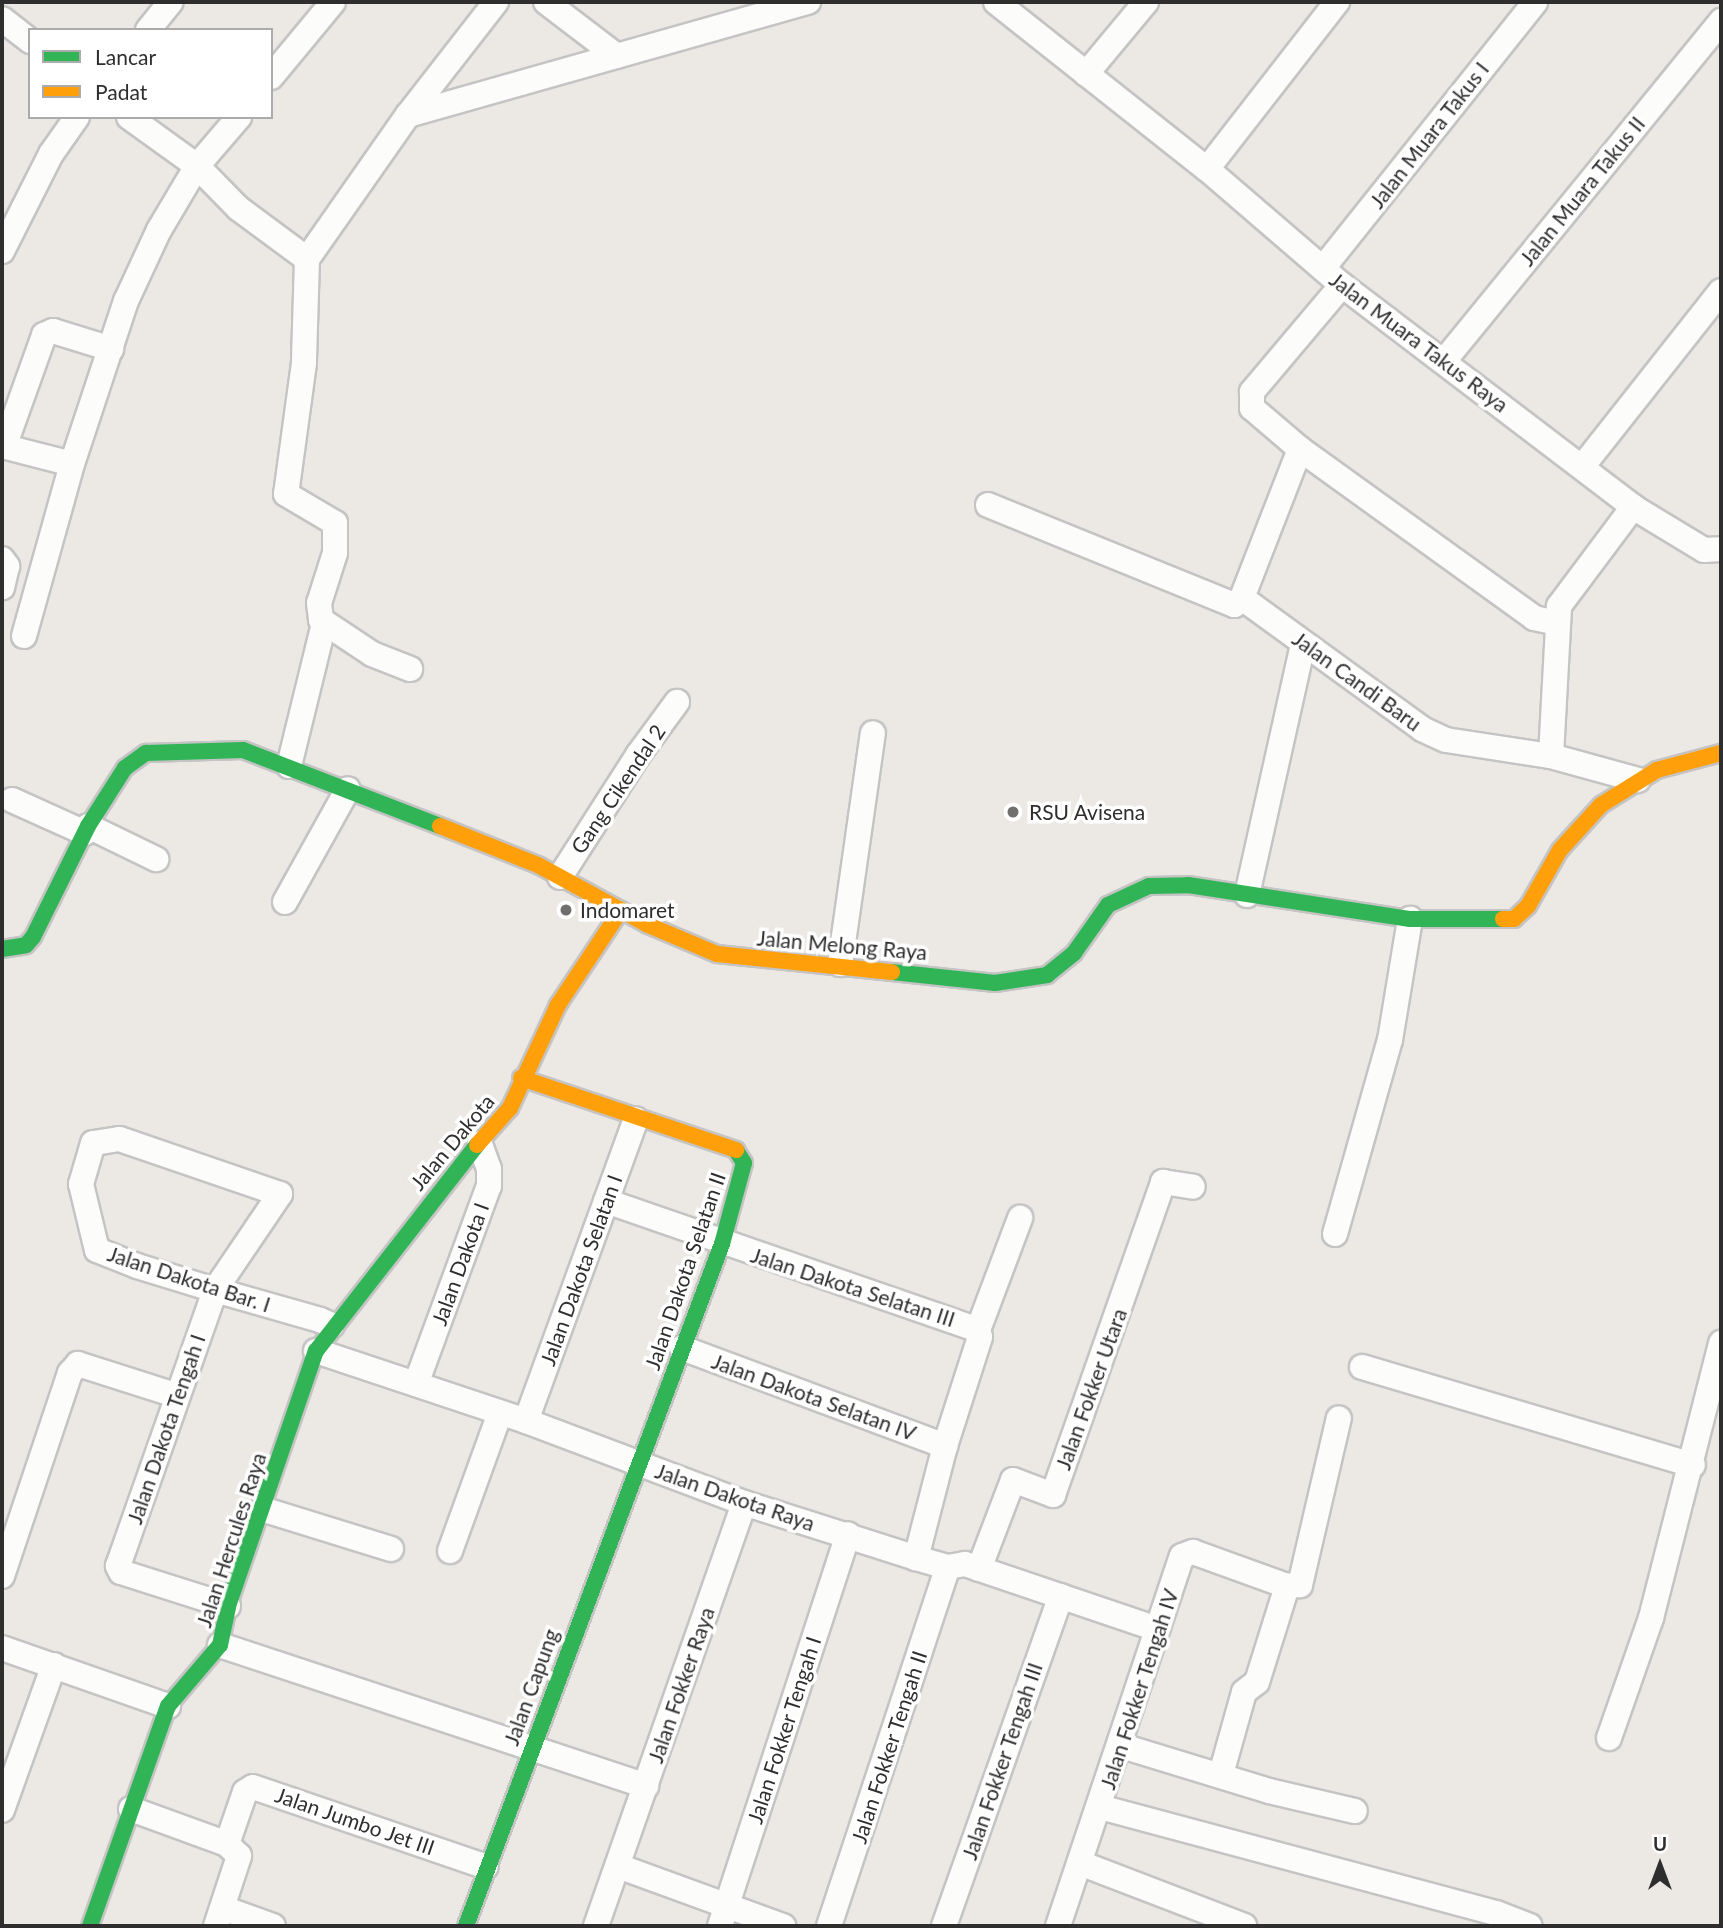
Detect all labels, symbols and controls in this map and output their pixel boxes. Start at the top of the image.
legend [28,28,273,119]
text: Lancar [95,44,156,69]
street label: Jalan Muara Takus I [1364,57,1494,213]
text: Padat [95,79,147,104]
street label: Jalan Muara Takus II [1514,111,1650,271]
street label: Jalan Muara Takus Raya [1325,266,1513,418]
street label: Jalan Candi Baru [1288,626,1426,736]
street label: Gang Cikendal 2 [566,720,670,858]
place label: RSU Avisena [1029,799,1146,825]
marker: RSU Avisena [1003,802,1023,822]
place label: Indomaret [580,897,675,923]
marker: Indomaret [558,902,574,918]
street label: Jalan Melong Raya [756,925,928,965]
street label: Jalan Dakota [405,1089,499,1195]
street label: Jalan Dakota Selatan II [639,1169,731,1373]
street label: Jalan Dakota Selatan I [535,1171,627,1369]
street label: Jalan Dakota I [426,1199,494,1329]
street label: Jalan Dakota Bar. I [104,1241,274,1317]
street label: Jalan Dakota Selatan III [748,1242,958,1332]
street label: Jalan Fokker Utara [1050,1305,1132,1473]
street label: Jalan Dakota Tengah I [122,1331,210,1527]
street label: Jalan Dakota Selatan IV [708,1348,920,1446]
street label: Jalan Hercules Raya [191,1450,271,1630]
street label: Jalan Dakota Raya [652,1458,818,1536]
street label: Jalan Fokker Tengah IV [1095,1585,1183,1793]
street label: Jalan Fokker Raya [642,1604,720,1766]
street label: Jalan Capung [498,1625,564,1749]
street label: Jalan Fokker Tengah I [742,1633,826,1827]
street label: Jalan Fokker Tengah II [846,1647,932,1847]
street label: Jalan Fokker Tengah III [956,1659,1048,1863]
street label: Jalan Jumbo Jet III [271,1782,439,1860]
north arrow [1625,1830,1695,1900]
text: U [1653,1832,1667,1855]

